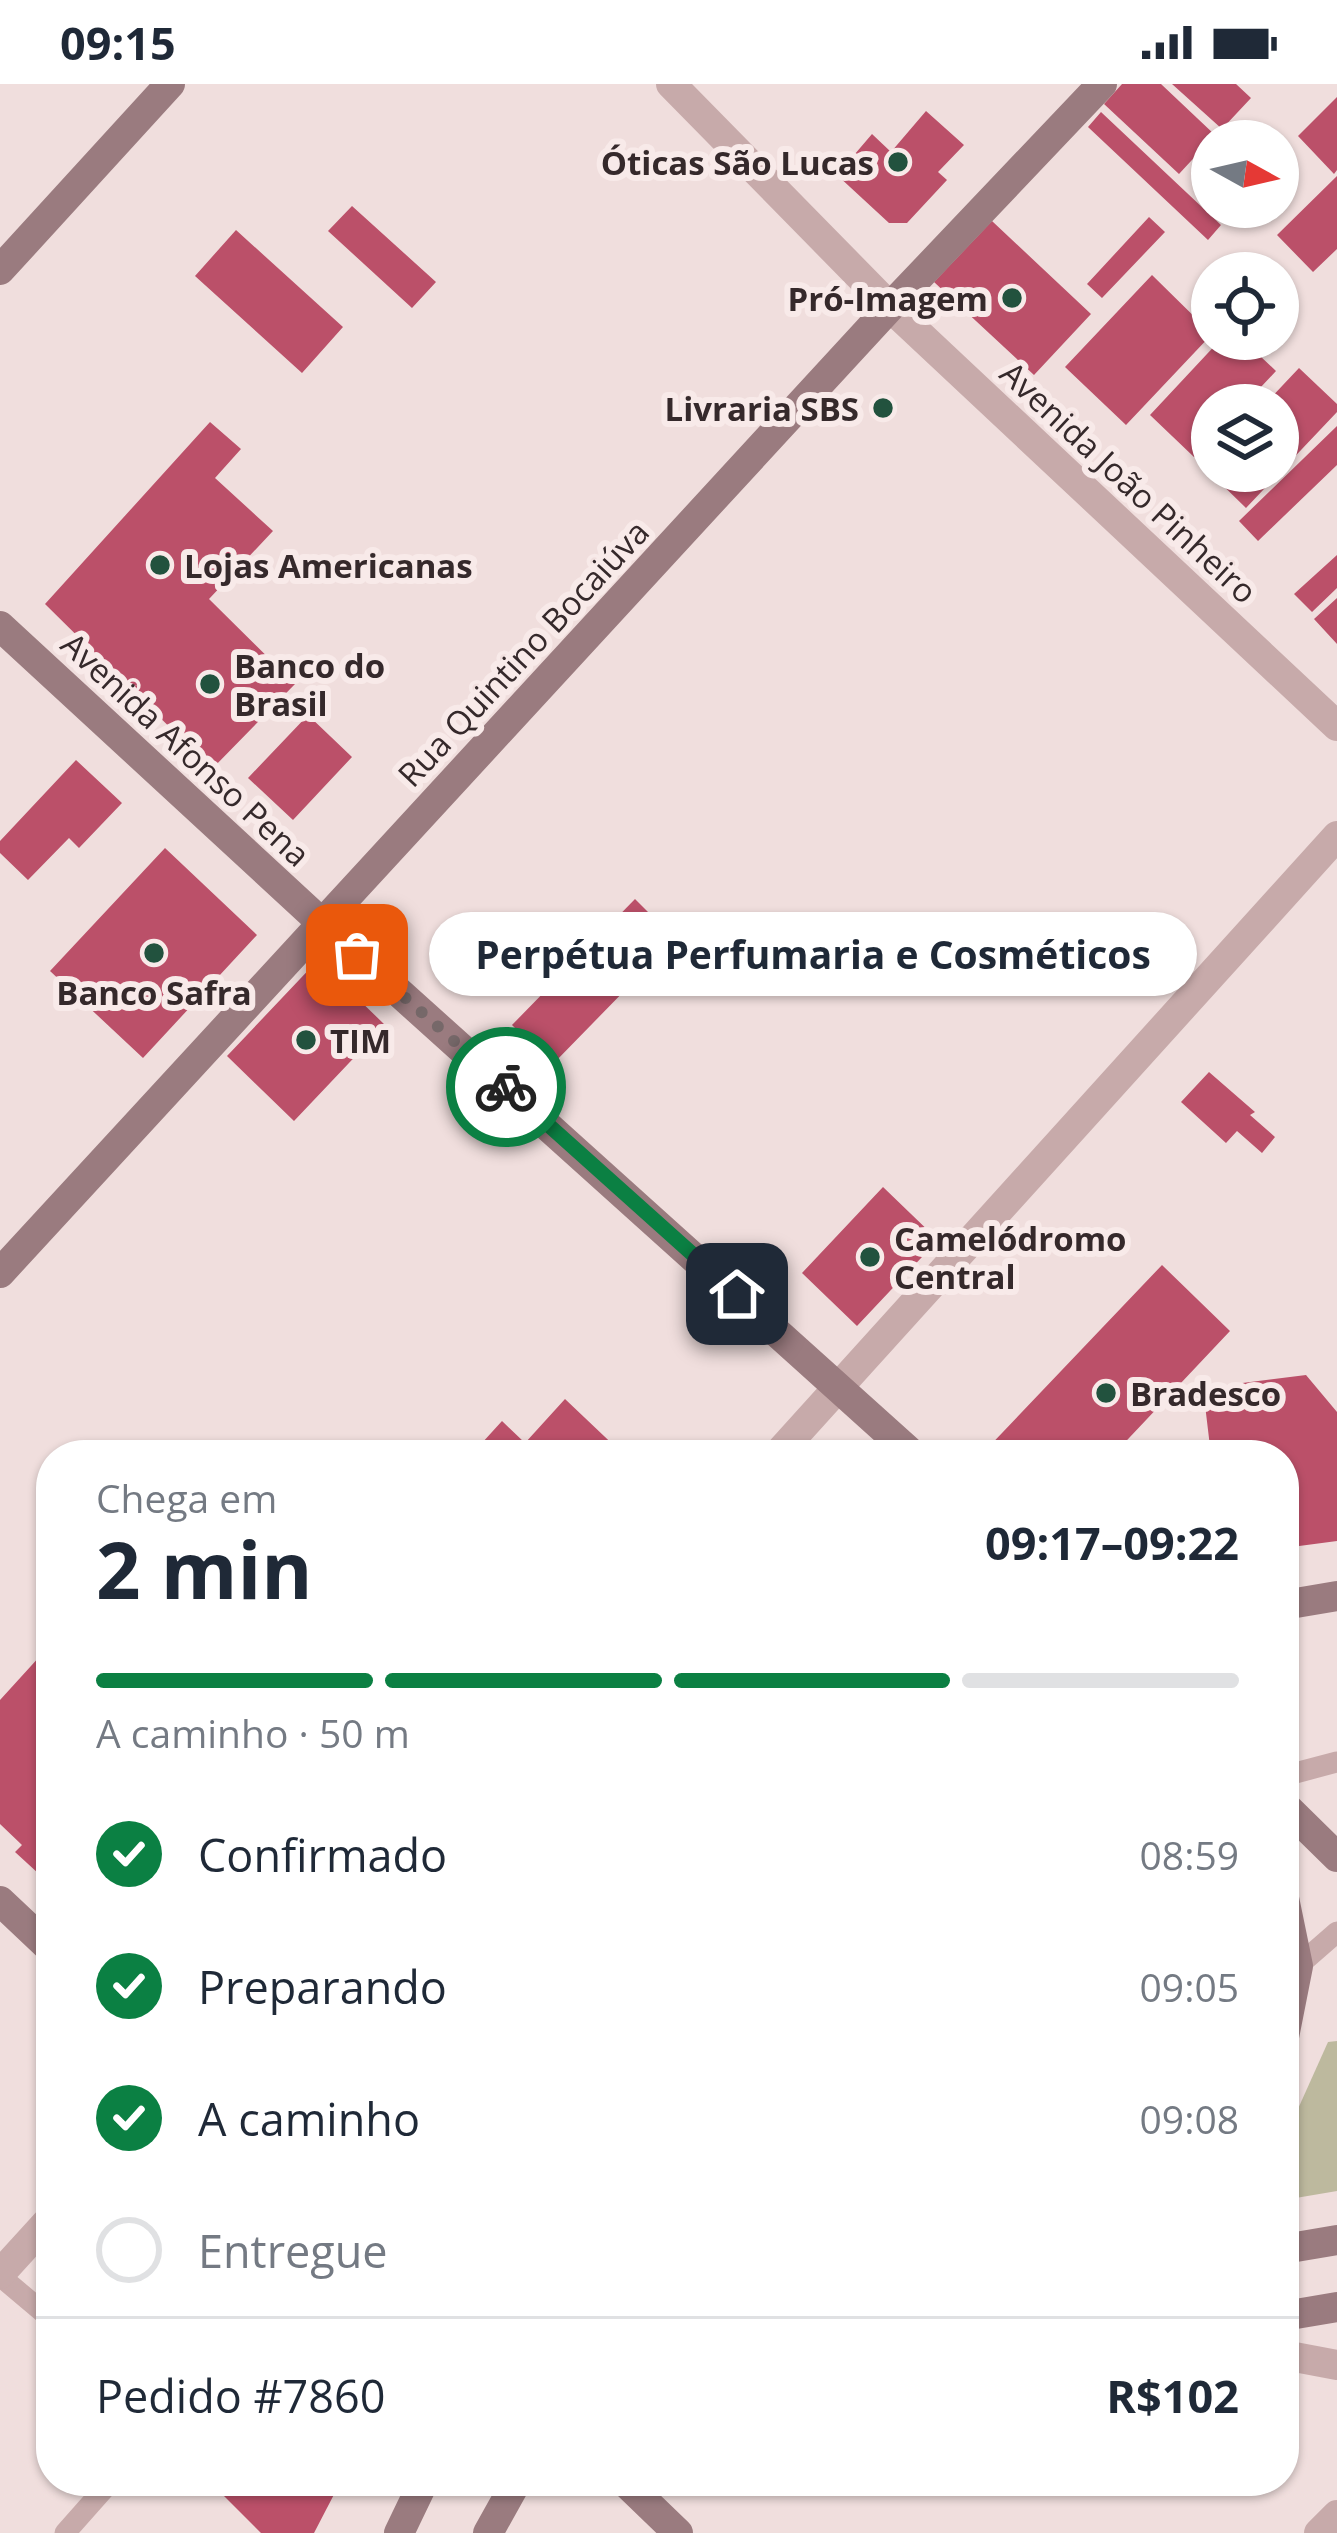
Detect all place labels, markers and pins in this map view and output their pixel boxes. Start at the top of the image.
place label: Óticas São Lucas [601,140,874,185]
marker: Óticas São Lucas [885,149,911,175]
place label: Pró-Imagem [787,276,988,321]
marker: Pró-Imagem [999,285,1025,311]
place label: Livraria SBS [665,386,859,431]
marker: Livraria SBS [870,395,896,421]
place label: Lojas Americanas [184,543,473,588]
marker: Lojas Americanas [147,552,173,578]
place label: Banco do Brasil [234,643,385,726]
marker: Banco do Brasil [197,671,223,697]
pin [306,904,408,1006]
callout: Perpétua Perfumaria e Cosméticos [429,913,1197,997]
marker: Banco Safra [141,940,167,966]
place label: Banco Safra [56,970,252,1015]
place label: TIM [330,1018,391,1063]
marker: TIM [293,1027,319,1053]
place label: Camelódromo Central [894,1216,1127,1299]
pin [686,1243,788,1345]
marker: Camelódromo Central [857,1244,883,1270]
place label: Bradesco [1130,1371,1281,1416]
marker: Bradesco [1093,1380,1119,1406]

